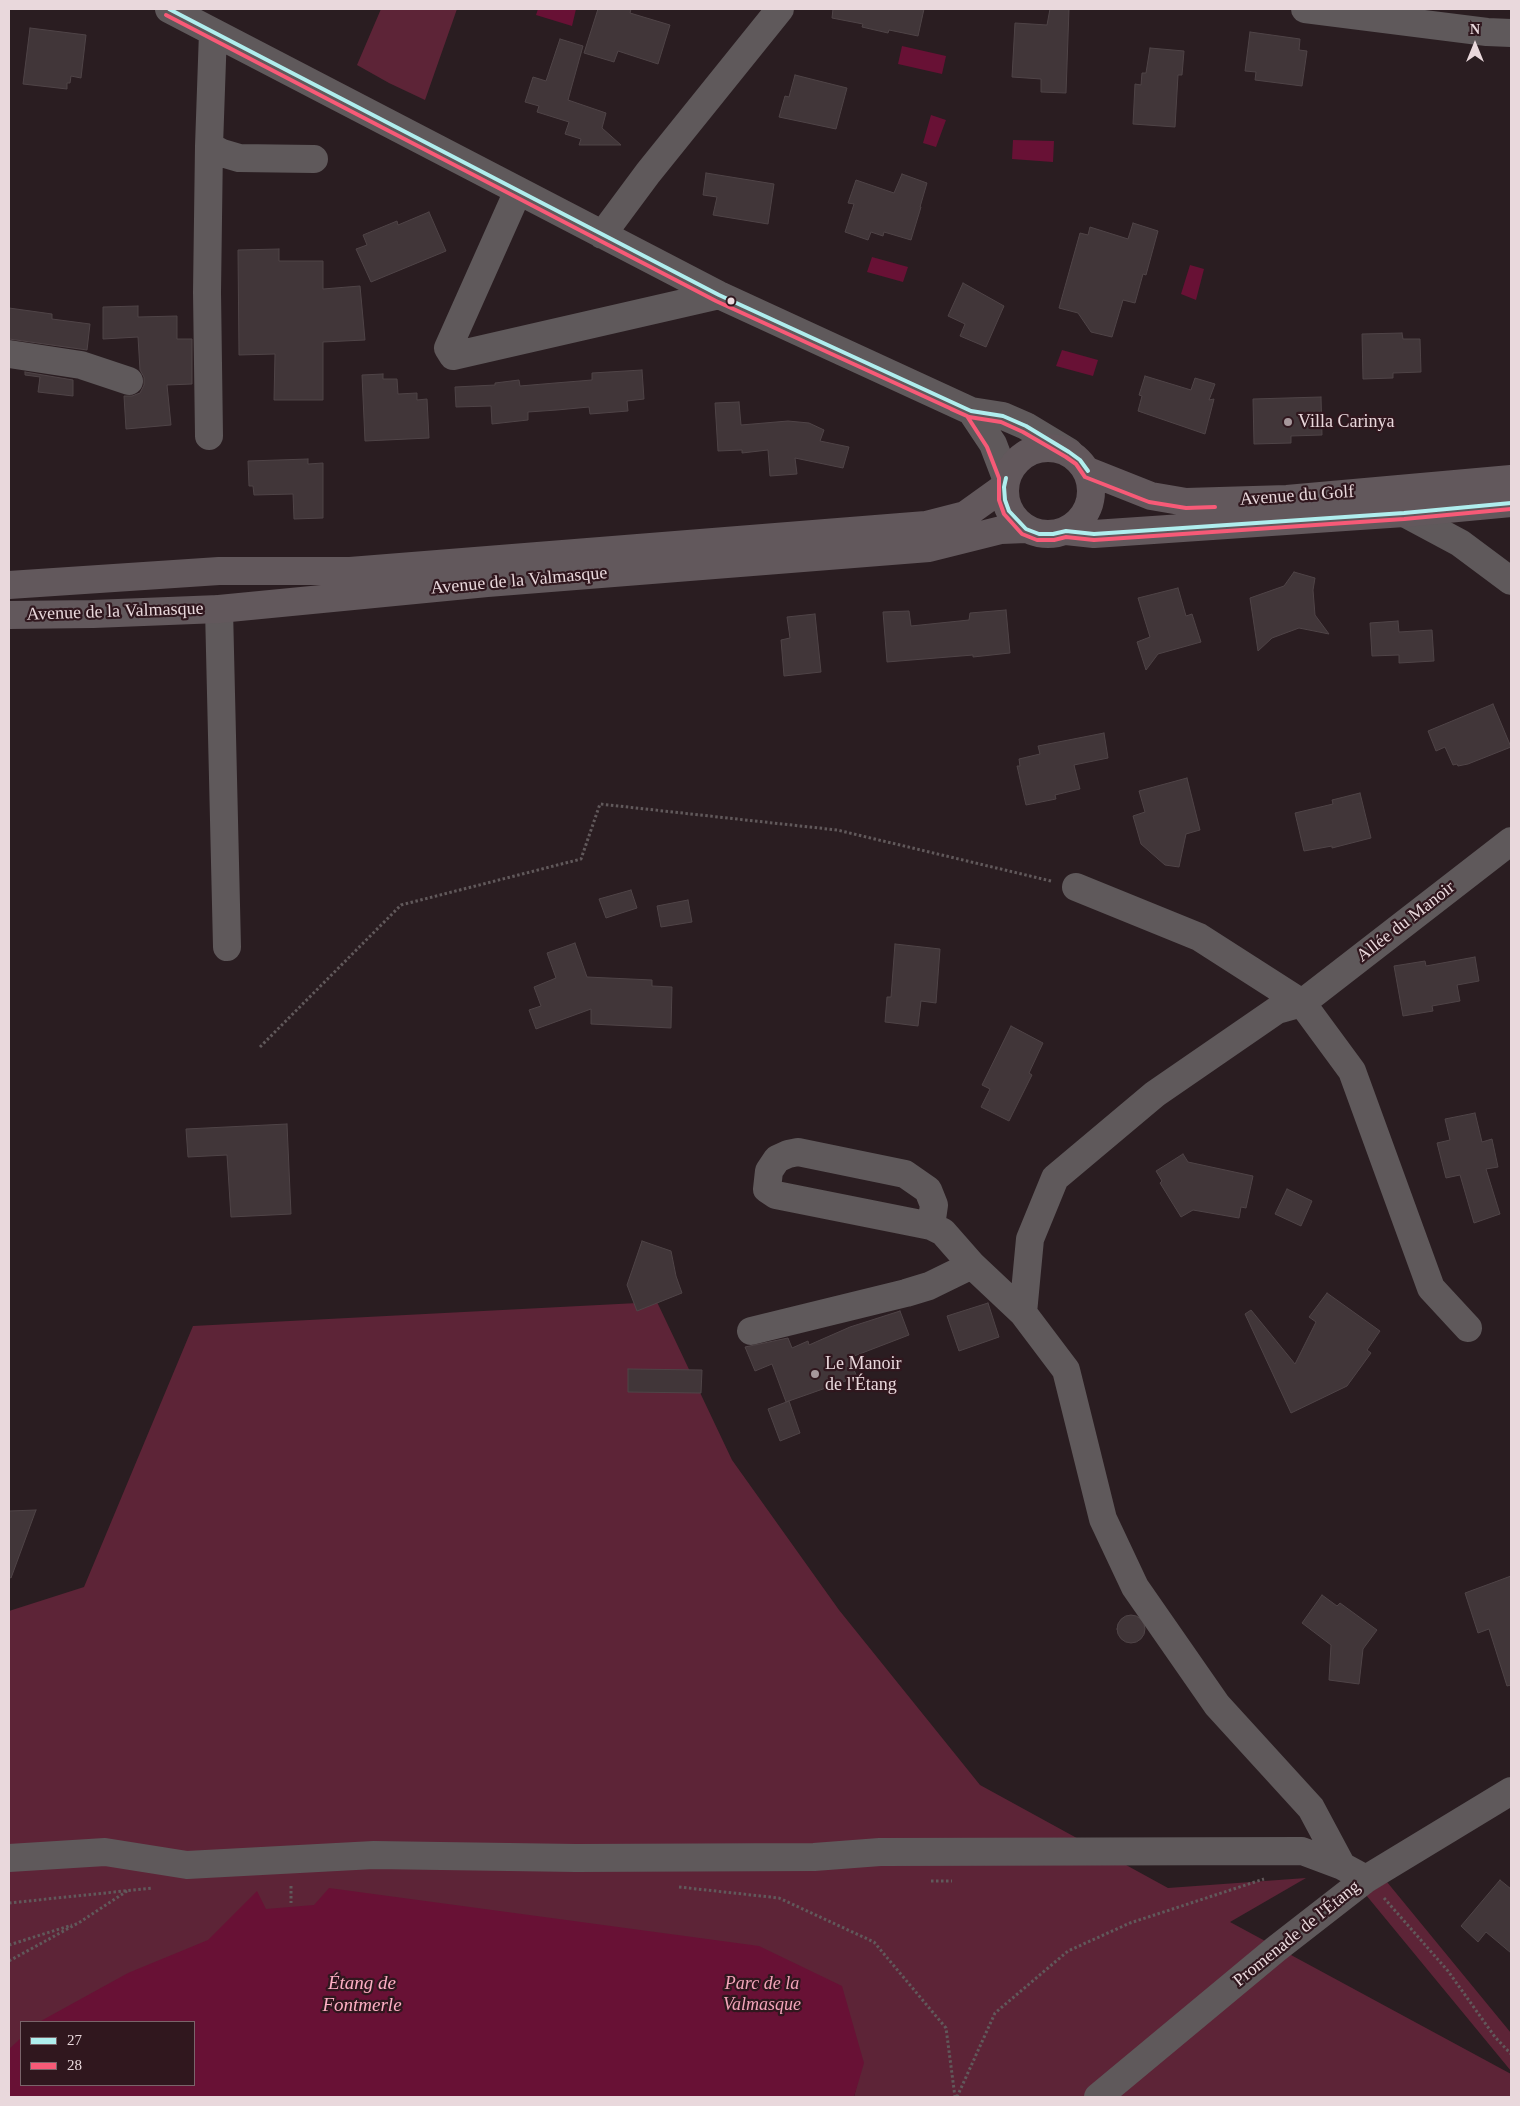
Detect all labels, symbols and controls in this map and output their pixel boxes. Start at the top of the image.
north arrow [1450,20,1500,70]
text: N [1470,22,1480,37]
unlabelled marker [726,296,736,306]
place label: Villa Carinya [1298,411,1394,433]
marker: Villa Carinya [1282,416,1294,428]
street label: Avenue du Golf [1239,481,1355,511]
street label: Avenue de la Valmasque [430,563,608,599]
street label: Avenue de la Valmasque [26,598,204,626]
street label: Allée du Manoir [1352,877,1460,967]
place label: Le Manoir de l'Étang [825,1353,901,1396]
marker: Le Manoir de l'Étang [809,1368,821,1380]
street label: Promenade de l'Étang [1229,1876,1365,1992]
water label: Étang de Fontmerle [322,1973,402,2017]
park label: Parc de la Valmasque [723,1973,801,2016]
legend [20,2021,195,2086]
text: 27 [67,2032,82,2048]
text: 28 [67,2057,82,2073]

